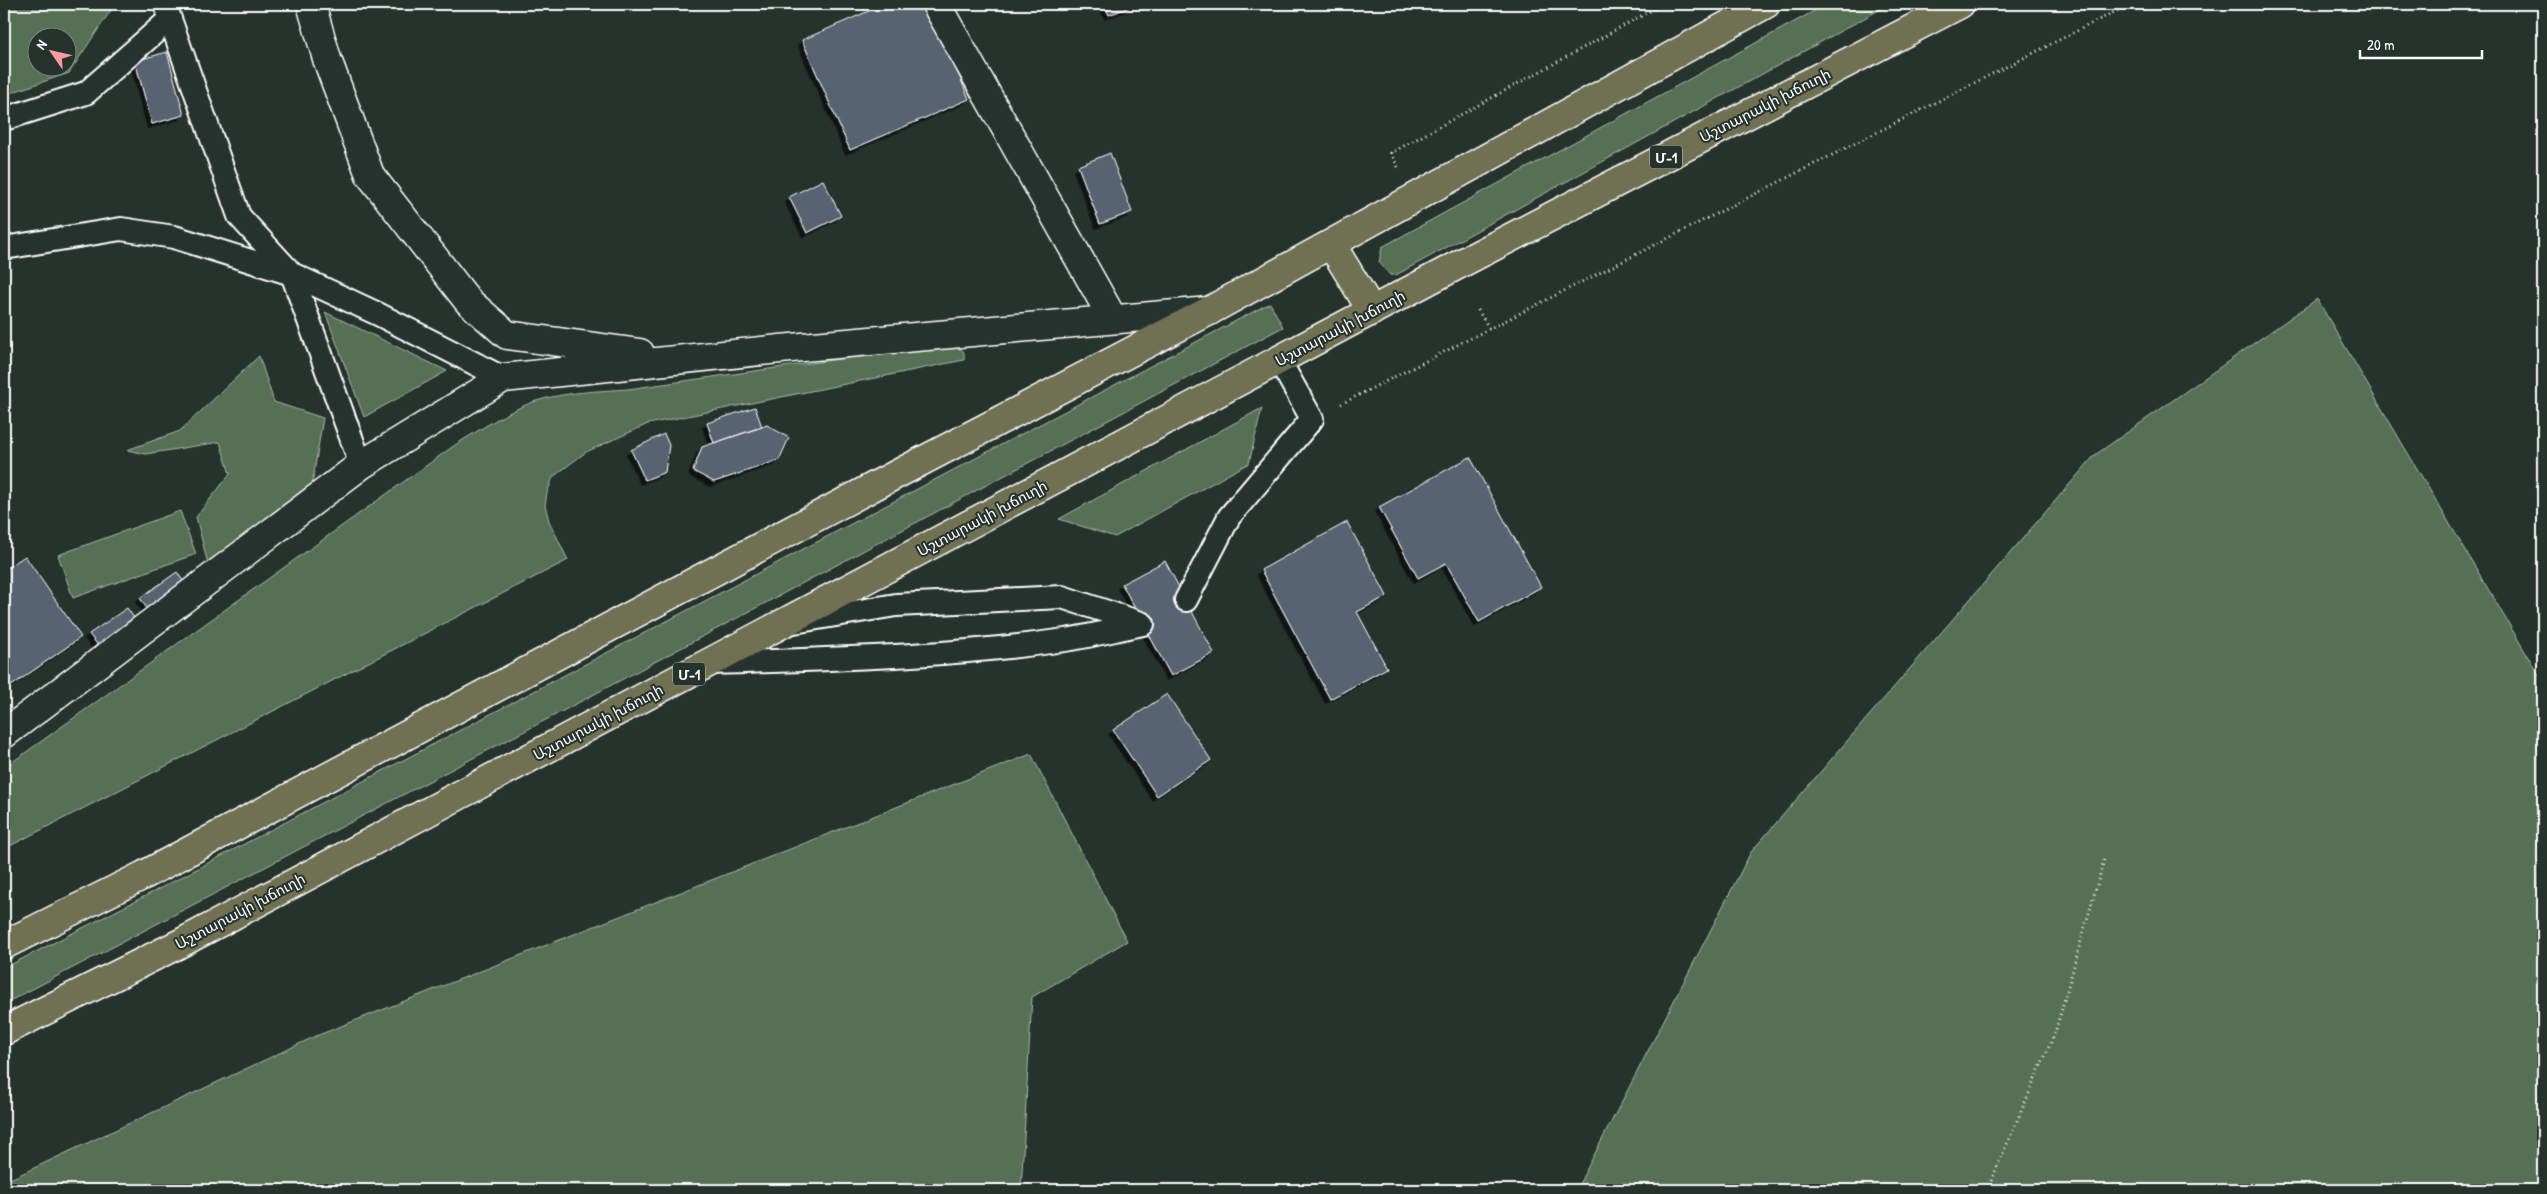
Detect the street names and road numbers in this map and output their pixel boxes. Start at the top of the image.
street label: Աշտարակի խճուղի [1696,63,1834,147]
road number: Մ-1 [1650,146,1682,168]
street label: Աշտարակի խճուղի [1271,285,1409,371]
street label: Աշտարակի խճուղի [913,475,1051,561]
road number: Մ-1 [673,662,705,686]
street label: Աշտարակի խճուղի [529,679,667,765]
street label: Աշտարակի խճուղի [171,868,309,954]

